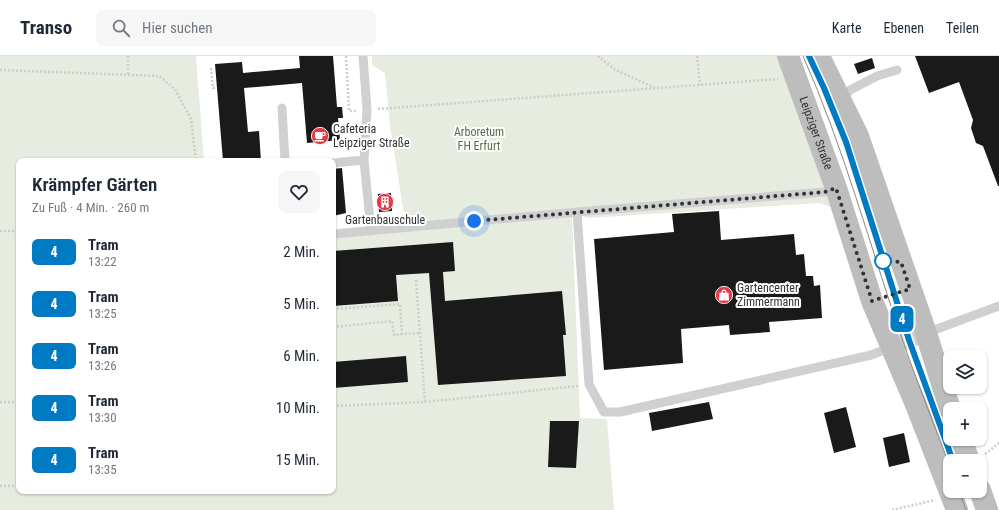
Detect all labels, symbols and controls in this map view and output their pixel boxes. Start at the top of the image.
search box [96,10,376,46]
text: Transo [20,16,72,39]
icon: search [110,17,132,39]
text: Hier suchen [142,19,212,37]
text: Karte [832,20,861,36]
text: Ebenen [883,20,924,36]
text: Teilen [946,20,979,36]
street label: Leipziger Straße [796,95,836,172]
place label: Cafeteria Leipziger Straße [333,122,410,150]
park label: Arboretum FH Erfurt [454,125,504,153]
cafe icon: Cafeteria Leipziger Straße [310,126,330,146]
button: heart [278,171,320,213]
text: Krämpfer Gärten [32,173,157,196]
building icon: Gartenbauschule [375,192,395,212]
text: Zu Fuß · 4 Min. · 260 m [32,200,149,215]
your location [464,211,484,231]
place label: Gartenbauschule [345,213,425,227]
text: Tram [88,236,119,254]
text: 2 Min. [283,243,320,261]
text: 4 [50,244,58,260]
unlabelled marker [874,252,892,270]
text: 13:22 [88,254,117,269]
place label: Gartencenter Zimmermann [737,281,800,309]
shop icon: Gartencenter Zimmermann [714,285,734,305]
text: Tram [88,288,119,306]
text: 5 Min. [283,295,320,313]
text: 4 [50,296,58,312]
text: 13:25 [88,306,117,321]
line badge: 4 [889,306,915,332]
text: 4 [898,311,906,327]
text: Tram [88,340,119,358]
text: 6 Min. [283,347,320,365]
text: 4 [50,348,58,364]
map controls [943,350,987,498]
button: layers [943,350,987,394]
text: 13:26 [88,358,117,373]
text: Tram [88,392,119,410]
text: 10 Min. [276,399,320,417]
text: 4 [50,400,58,416]
button: + [943,402,987,446]
text: 13:30 [88,410,117,425]
text: Tram [88,444,119,462]
text: 15 Min. [276,451,320,469]
text: 4 [50,452,58,468]
button: − [943,454,987,498]
text: 13:35 [88,462,117,477]

